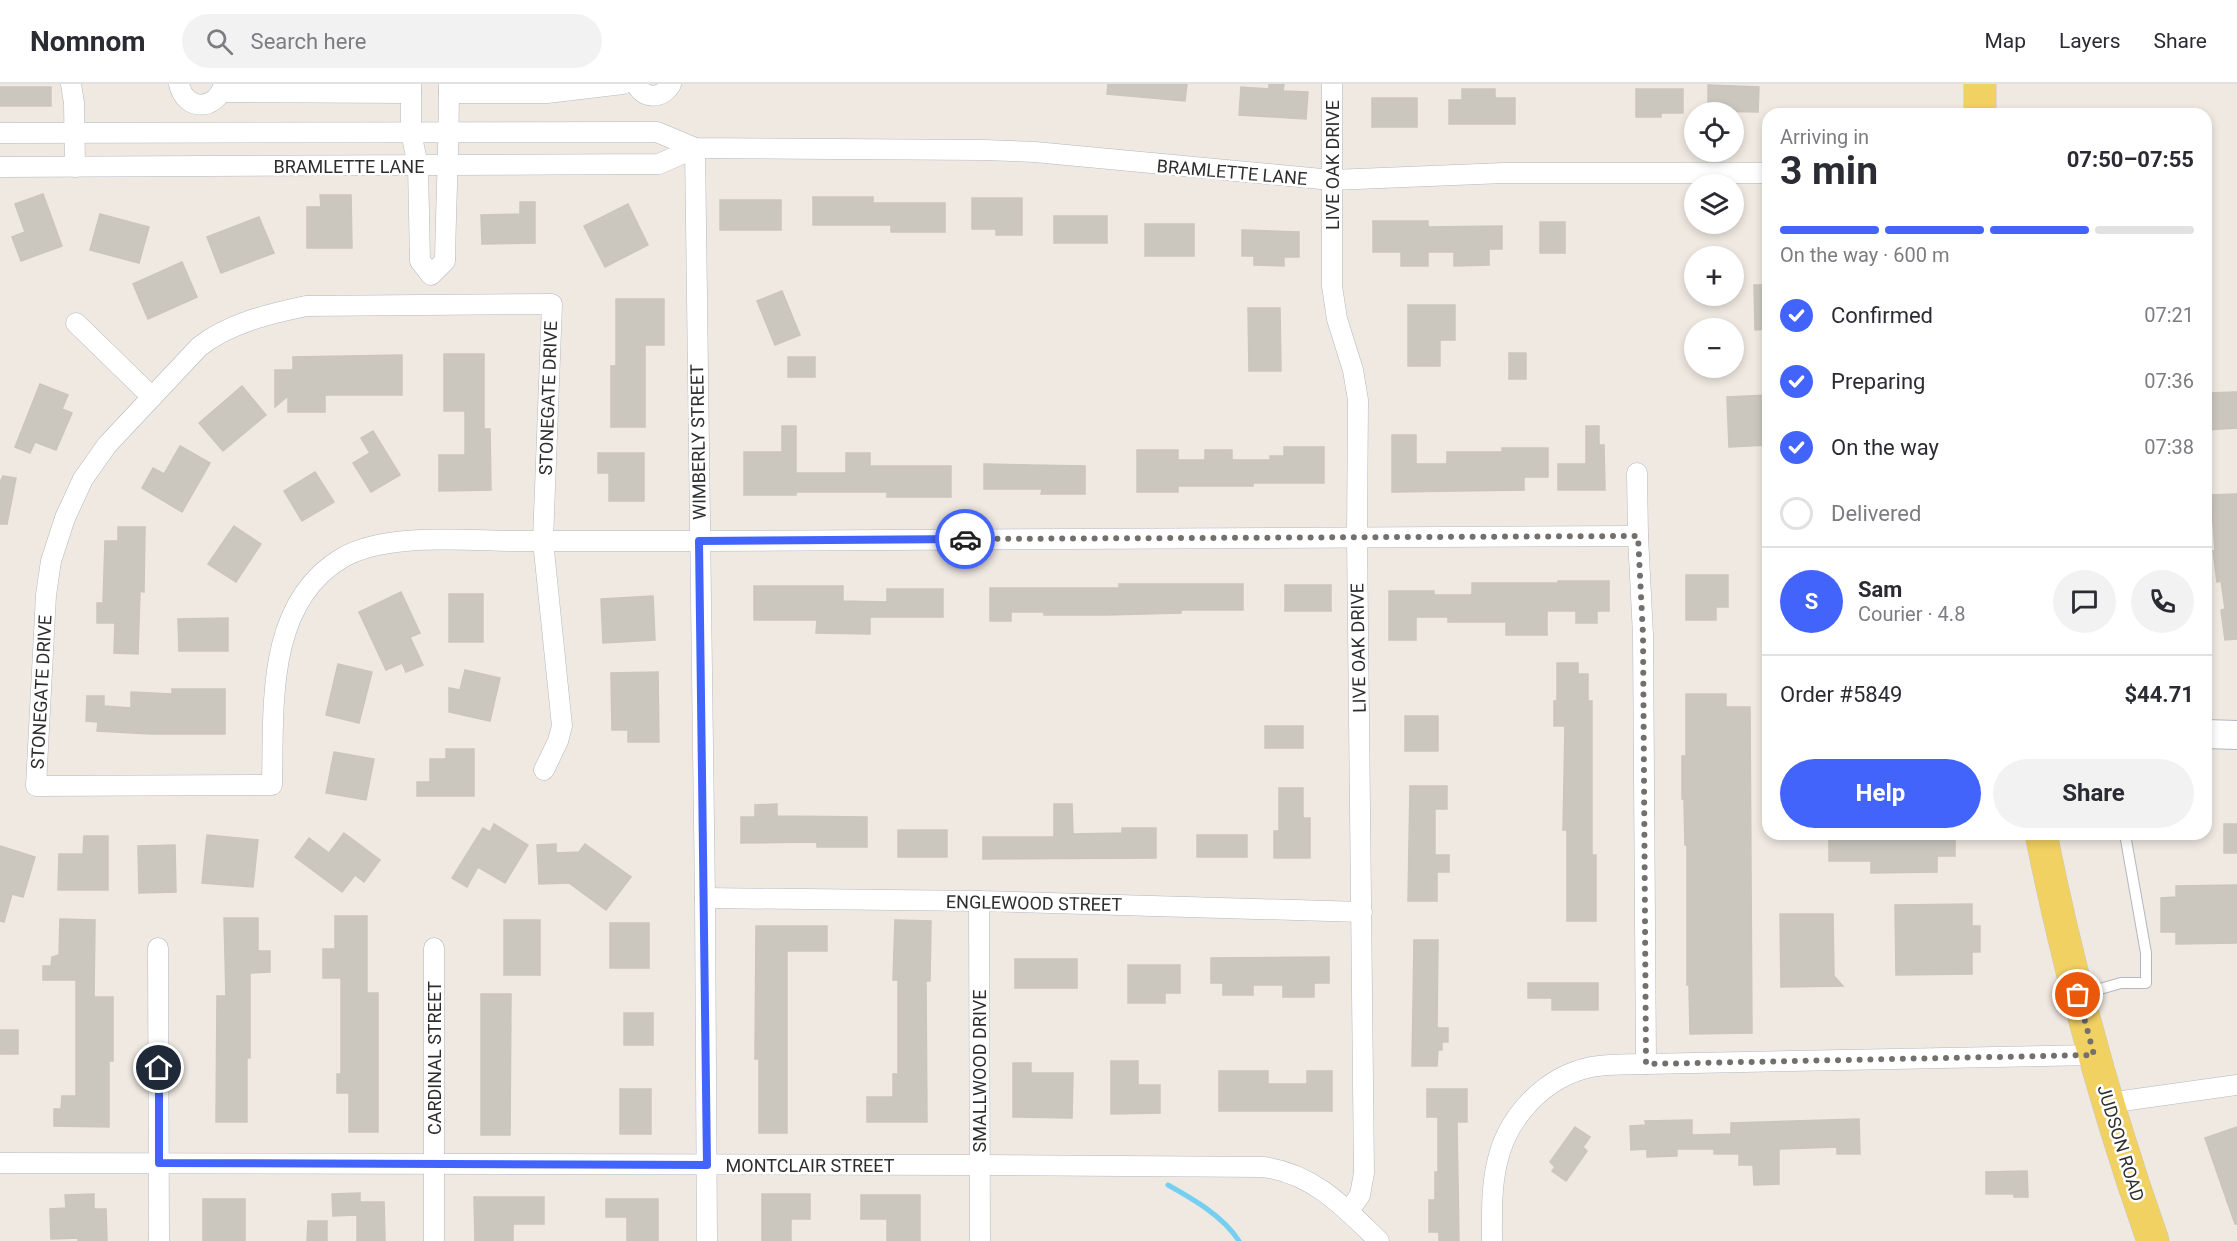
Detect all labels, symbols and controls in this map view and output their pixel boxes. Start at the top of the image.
search box [182,14,602,68]
text: Nomnom [30,25,146,58]
icon: search [203,25,236,58]
text: Search here [251,29,366,54]
text: Map [1984,29,2026,53]
text: Layers [2059,29,2120,53]
text: Share [2153,29,2207,53]
street label: LIVE OAK DRIVE [1322,100,1343,230]
map controls [1684,102,1744,378]
button: locate [1684,102,1744,162]
text: Arriving in [1780,125,1869,149]
text: 07:50–07:55 [2067,147,2194,172]
text: 3 min [1780,148,1878,194]
street label: BRAMLETTE LANE [1156,155,1308,189]
street label: BRAMLETTE LANE [274,156,424,177]
button: layers [1684,174,1744,234]
text: On the way · 600 m [1780,243,1949,267]
button: + [1684,246,1744,306]
icon: check [1780,299,1813,332]
text: Confirmed [1831,303,1933,328]
text: 07:21 [2144,303,2194,327]
button: − [1684,318,1744,378]
street label: STONEGATE DRIVE [535,320,561,476]
street label: WIMBERLY STREET [686,364,710,520]
icon: check [1780,365,1813,398]
text: Preparing [1831,369,1925,394]
text: 07:36 [2144,369,2194,393]
icon: check [1780,431,1813,464]
text: On the way [1831,435,1939,460]
text: 07:38 [2144,435,2194,459]
text: Delivered [1831,501,1921,526]
courier [935,509,995,569]
icon: car [949,523,982,556]
button: chat [2053,570,2116,633]
button: phone [2131,570,2194,633]
text: Sam [1858,577,1902,602]
street label: LIVE OAK DRIVE [1346,583,1370,713]
text: S [1805,589,1818,614]
text: Courier · 4.8 [1858,602,1965,626]
street label: STONEGATE DRIVE [26,614,56,770]
text: Order #5849 [1780,682,1902,707]
text: $44.71 [2125,682,2194,707]
button: Help [1780,759,1981,828]
button: Share [1993,759,2194,828]
street label: ENGLEWOOD STREET [946,891,1123,915]
pin [2052,969,2103,1020]
icon: bag [2061,978,2094,1011]
street label: CARDINAL STREET [424,981,445,1135]
street label: SMALLWOOD DRIVE [969,990,990,1152]
pin [133,1042,184,1093]
icon: home [142,1051,175,1084]
street label: JUDSON ROAD [2093,1082,2149,1204]
street label: MONTCLAIR STREET [726,1155,895,1176]

